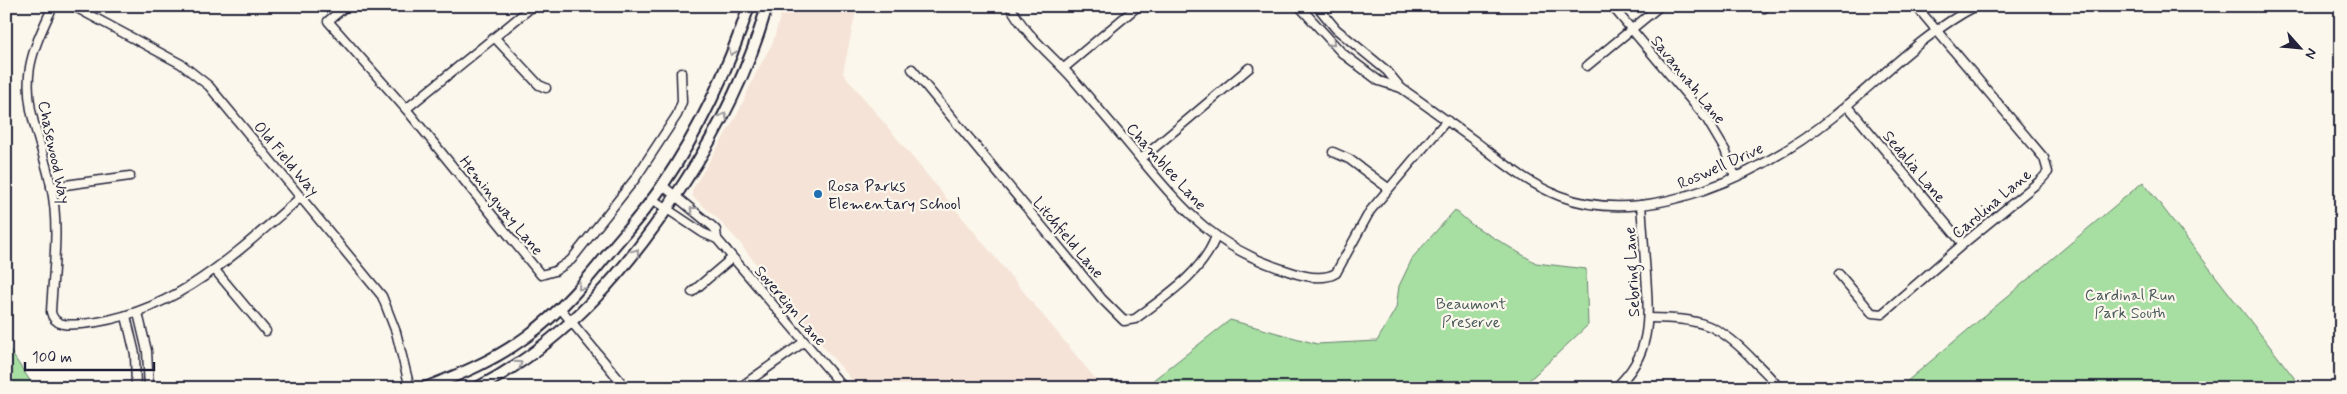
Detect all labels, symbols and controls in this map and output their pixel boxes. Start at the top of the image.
north arrow [2274,22,2324,72]
street label: Savannah Lane [1646,31,1730,129]
one-way arrow [1326,37,1335,46]
text: N [2301,45,2321,62]
one-way arrow [728,47,739,56]
street label: Chasewood Way [32,99,75,206]
one-way arrow [718,112,728,121]
street label: Old Field Way [248,117,323,201]
street label: Chamblee Lane [1121,119,1211,215]
street label: Sedalia Lane [1877,126,1951,208]
street label: Roswell Drive [1674,138,1767,195]
street label: Hemingway Lane [454,152,548,260]
street label: Carolina Lane [1948,164,2037,244]
place label: Rosa Parks Elementary School [828,176,961,215]
marker: Rosa Parks Elementary School [812,188,824,200]
street label: Litchfield Lane [1028,193,1108,283]
one-way arrow [690,206,699,216]
street label: Sebring Lane [1620,226,1646,318]
one-way arrow [630,248,639,258]
street label: Sovereign Lane [749,261,831,351]
one-way arrow [578,281,587,290]
park label: Cardinal Run Park South [2085,285,2175,324]
park label: Beaumont Preserve [1436,294,1507,333]
scale bar [25,339,154,371]
text: 100 m [32,348,72,368]
one-way arrow [514,360,523,370]

